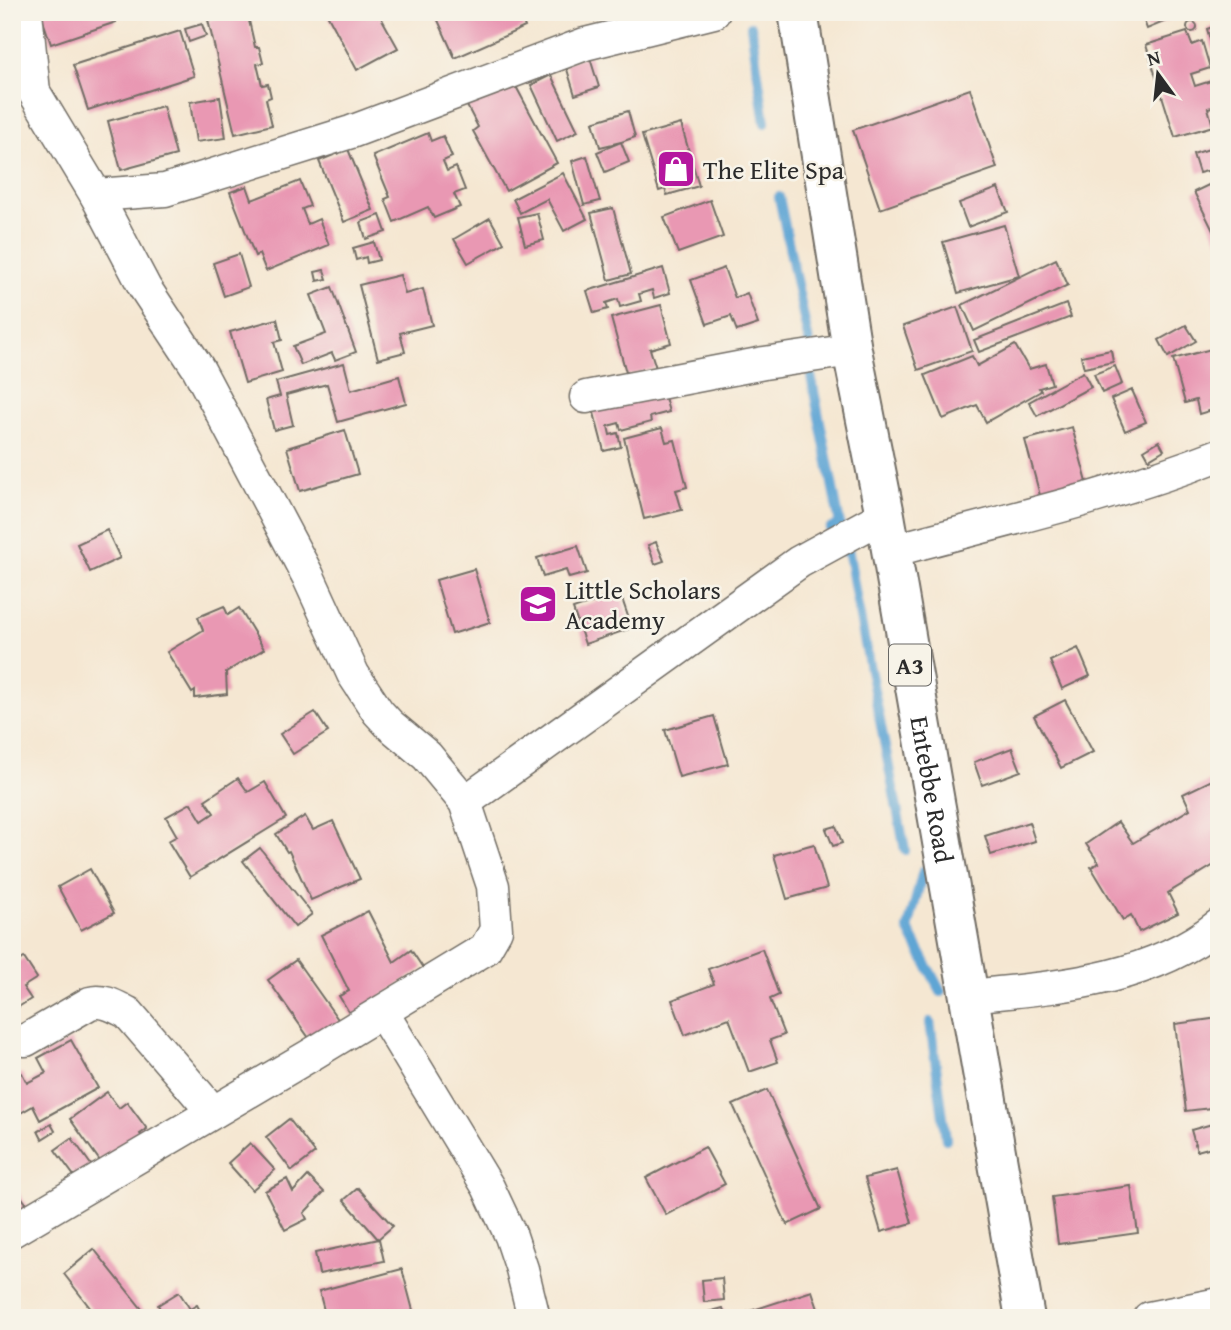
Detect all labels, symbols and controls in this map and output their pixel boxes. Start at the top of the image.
north arrow [1122,38,1192,108]
text: N [1144,42,1164,73]
shop icon: The Elite Spa [655,148,697,190]
place label: The Elite Spa [703,150,845,189]
place label: Little Scholars Academy [565,570,721,639]
school or university icon: Little Scholars Academy [517,583,559,625]
road number: A3 [889,644,931,686]
street label: Entebbe Road [901,713,965,866]

